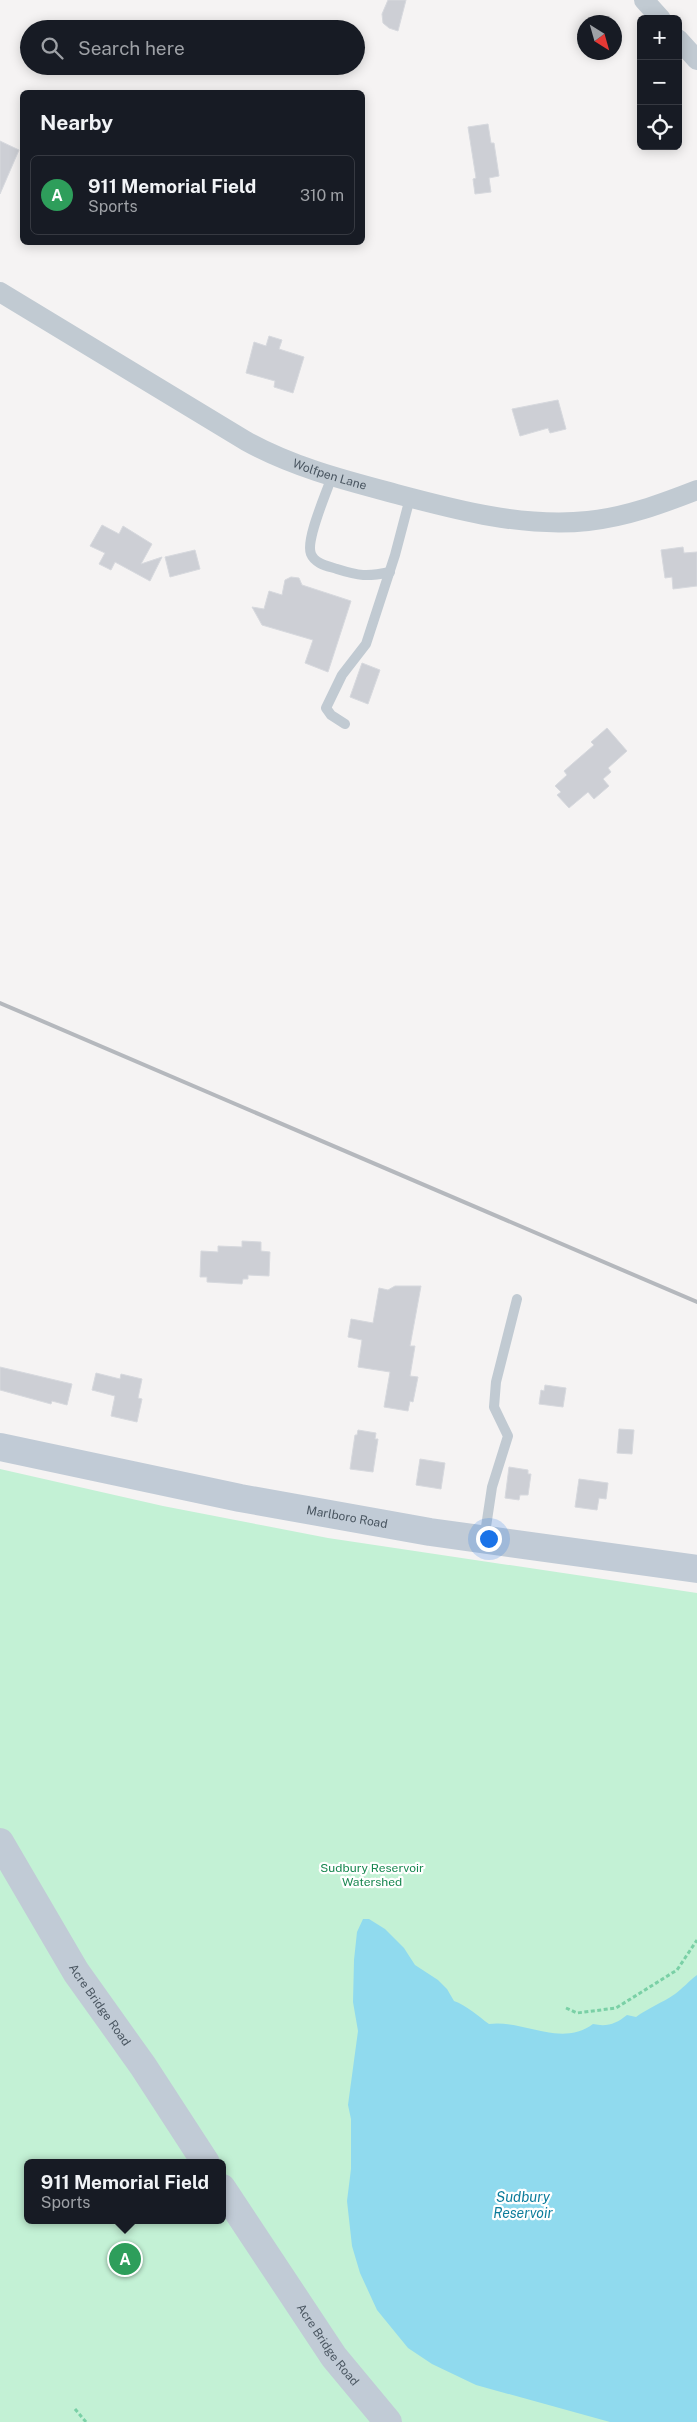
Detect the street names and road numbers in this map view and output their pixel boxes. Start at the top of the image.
street label: Wolfpen Lane [291,456,368,493]
street label: Marlboro Road [305,1503,389,1531]
street label: Acre Bridge Road [66,1961,133,2049]
street label: Acre Bridge Road [294,2301,362,2388]

